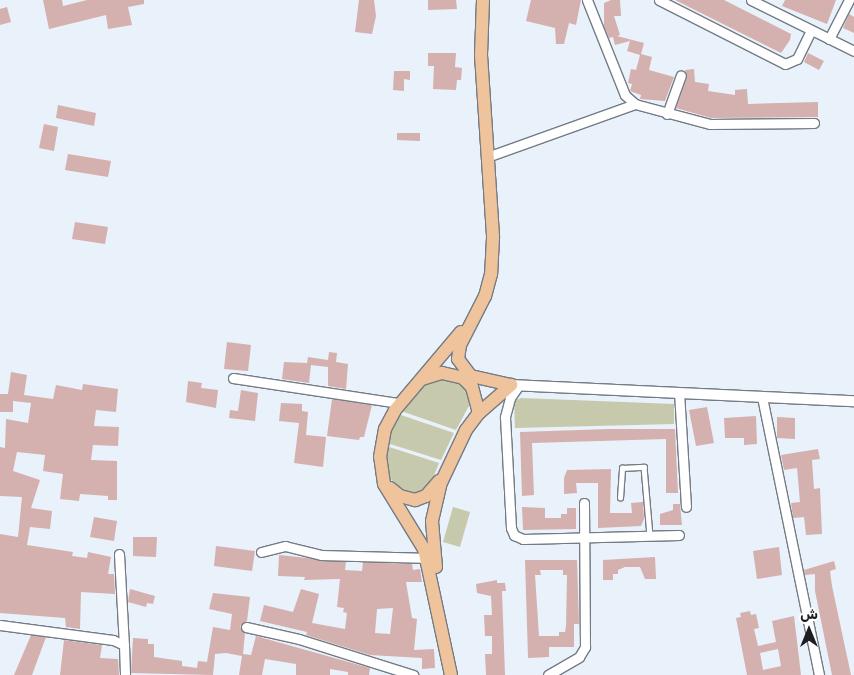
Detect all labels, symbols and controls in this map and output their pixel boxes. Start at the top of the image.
north arrow [784,605,834,655]
text: ش [800,606,818,623]

